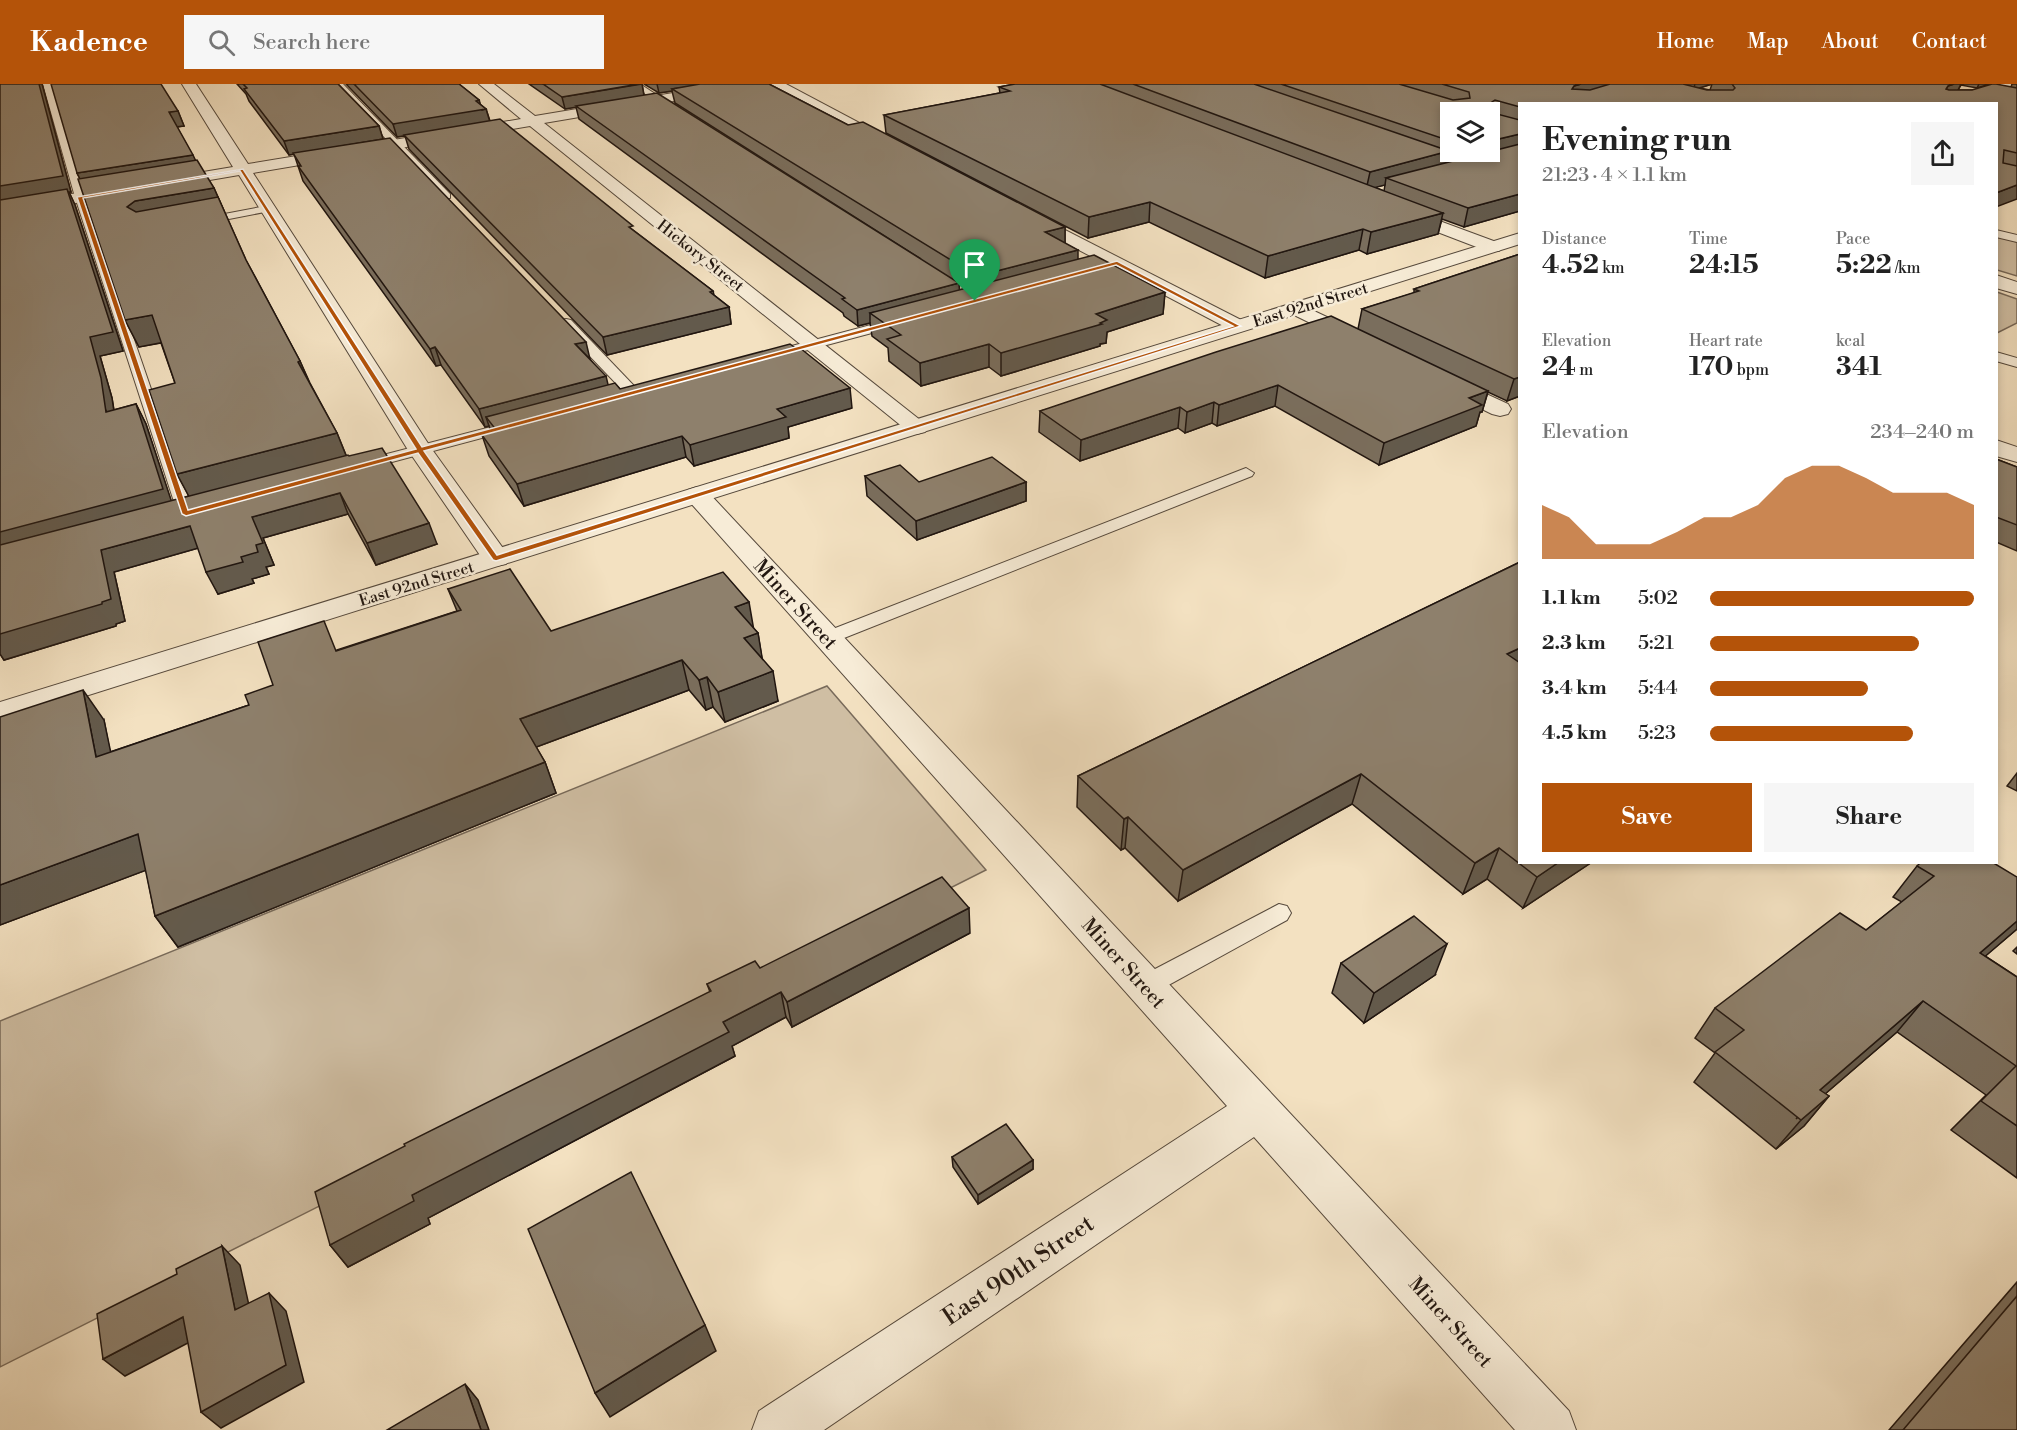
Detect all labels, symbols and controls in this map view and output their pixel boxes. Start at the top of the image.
search box [184,15,604,69]
text: Kadence [30,25,148,60]
icon: search [205,26,238,59]
text: Search here [253,29,370,56]
text: Home [1657,29,1714,55]
text: Map [1747,29,1789,55]
text: About [1822,29,1879,55]
text: Contact [1912,29,1987,55]
map controls [1440,102,1500,162]
button: layers [1440,102,1500,162]
text: Evening run [1542,120,1731,161]
button: share [1911,122,1974,185]
text: 21:23 · 4 × 1.1 km [1542,163,1687,188]
street label: Hickory Street [653,215,748,296]
text: Distance [1542,229,1607,249]
text: Time [1689,229,1728,249]
text: Pace [1836,229,1870,249]
pin [949,239,1000,301]
icon: arrive [958,248,991,281]
text: 4.52 [1542,249,1599,281]
text: 24:15 [1689,249,1759,281]
text: 5:22 [1836,249,1892,281]
text: km [1599,258,1625,278]
text: /km [1892,258,1920,278]
street label: East 92nd Street [1250,278,1371,332]
text: Elevation [1542,331,1611,351]
text: Heart rate [1689,331,1763,351]
text: kcal [1836,331,1865,351]
text: 24 [1542,351,1576,383]
text: 170 [1689,351,1733,383]
text: 341 [1836,351,1882,383]
text: m [1576,360,1593,380]
text: bpm [1733,360,1769,380]
text: Elevation [1542,420,1629,445]
text: 234–240 m [1870,420,1974,445]
street label: Miner Street [748,555,842,656]
street label: East 92nd Street [356,557,477,611]
text: 1.1 km [1542,586,1601,611]
text: 5:02 [1638,586,1678,611]
text: 2.3 km [1542,631,1606,656]
text: 5:21 [1638,631,1674,656]
text: 3.4 km [1542,676,1607,701]
text: 5:44 [1638,676,1678,701]
text: 4.5 km [1542,721,1607,746]
text: 5:23 [1638,721,1676,746]
button: Save [1542,783,1752,852]
button: Share [1764,783,1974,852]
street label: Miner Street [1076,914,1170,1015]
street label: East 90th Street [937,1209,1101,1333]
street label: Miner Street [1403,1273,1497,1374]

